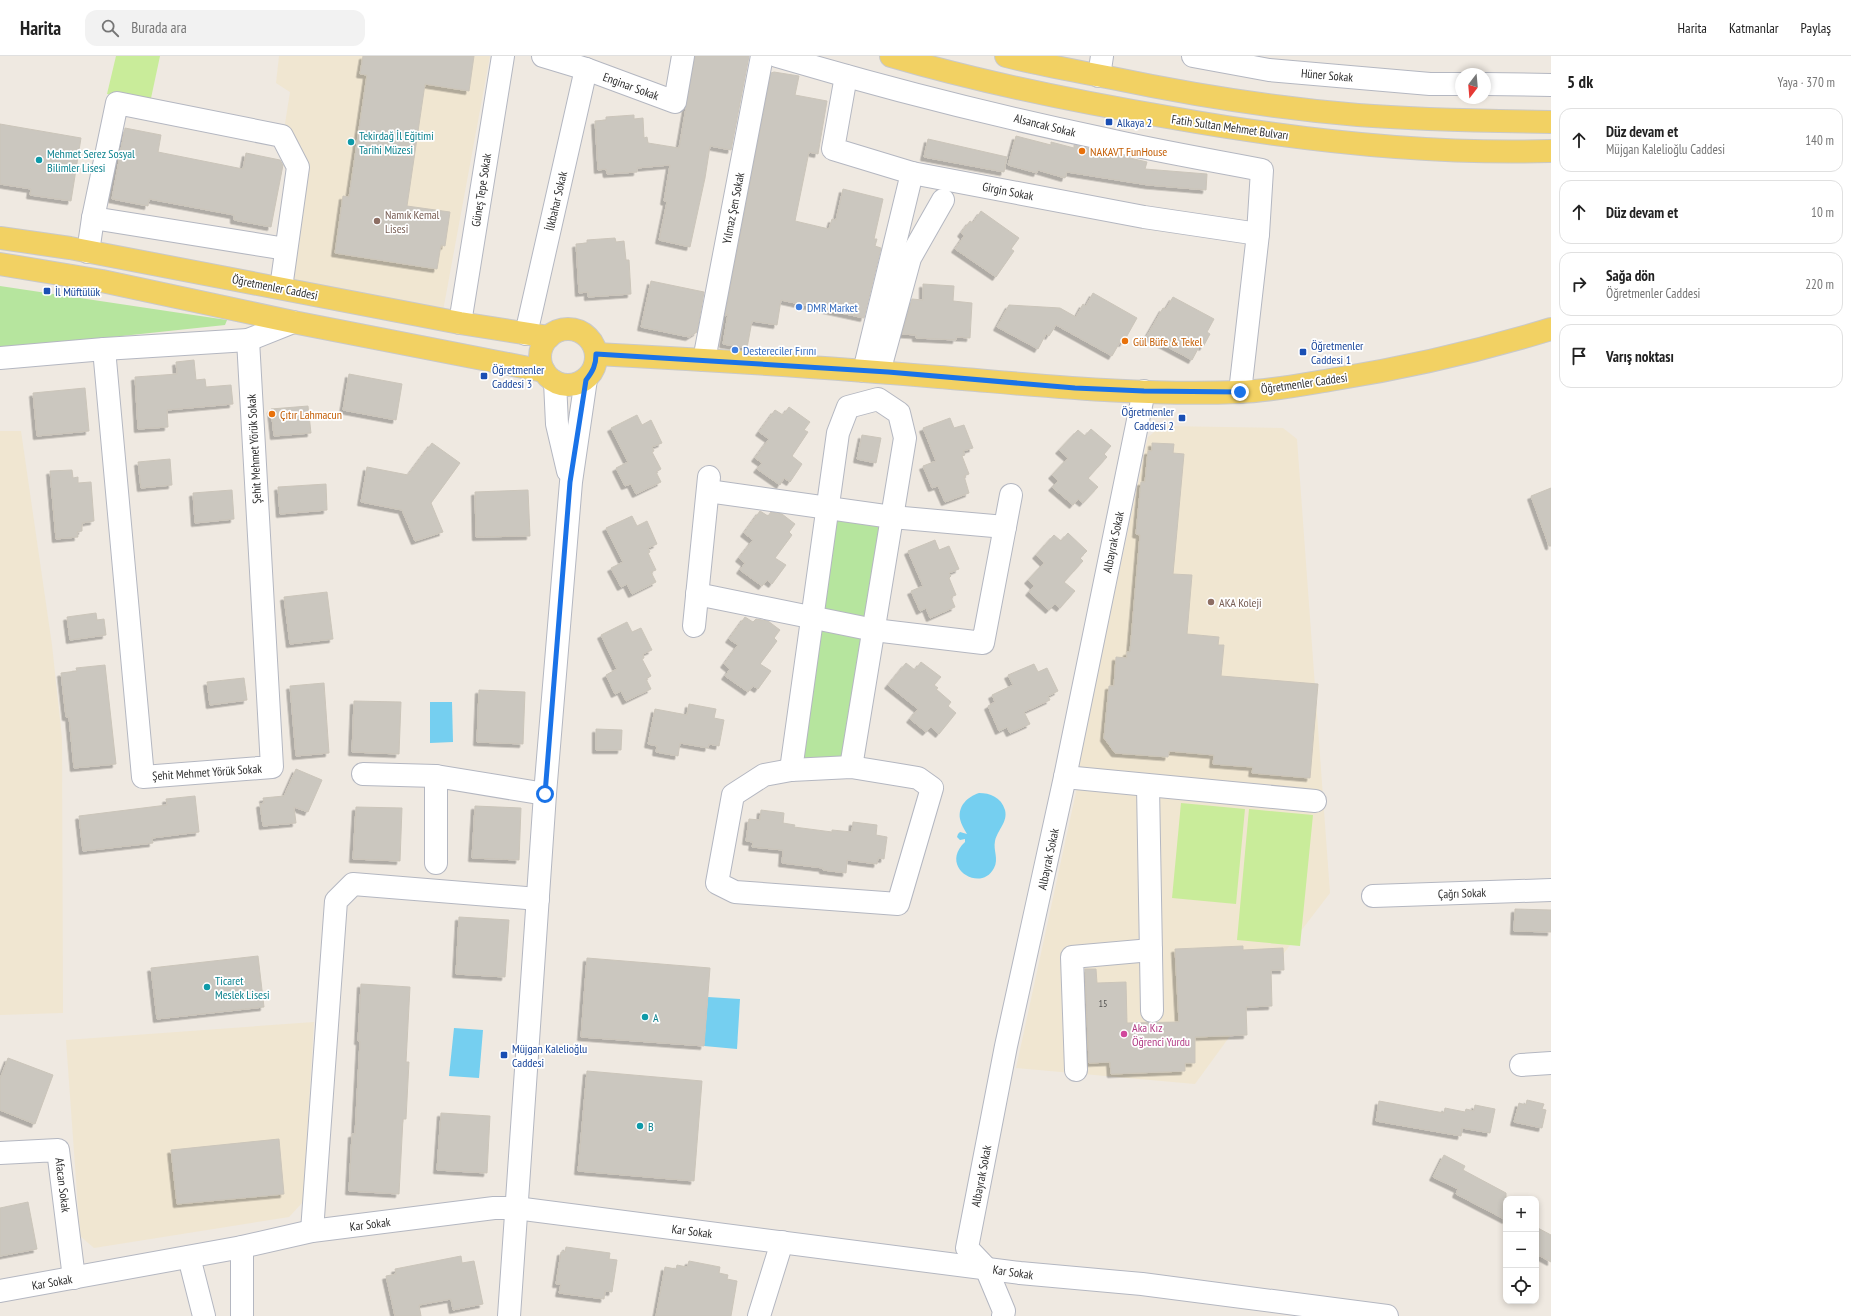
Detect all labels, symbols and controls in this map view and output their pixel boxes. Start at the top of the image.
search box [85,10,365,46]
text: Harita [20,16,61,40]
icon: search [99,17,121,39]
text: Burada ara [131,18,187,37]
text: Harita [1678,19,1707,37]
text: Katmanlar [1729,19,1779,37]
text: Paylaş [1801,19,1831,37]
street label: Hüner Sokak [1300,65,1354,85]
north arrow [1455,68,1491,104]
street label: Enginar Sokak [601,69,661,103]
text: 5 dk [1567,71,1593,93]
text: Yaya · 370 m [1778,74,1835,91]
street label: Alsancak Sokak [1013,110,1078,140]
street label: Fatih Sultan Mehmet Bulvarı [1171,111,1289,143]
place label: Alkaya 2 [1117,115,1152,130]
marker: Alkaya 2 [1104,117,1114,127]
text: Düz devam et [1606,122,1678,141]
place label: Tekirdağ İl Eğitimi Tarihi Müzesi [359,128,434,157]
icon: ahead [1568,129,1590,151]
text: 140 m [1805,132,1834,149]
marker: Tekirdağ İl Eğitimi Tarihi Müzesi [346,137,356,147]
text: Müjgan Kalelioğlu Caddesi [1606,141,1725,158]
place label: NAKAVT FunHouse [1090,144,1167,159]
place label: Mehmet Serez Sosyal Bilimler Lisesi [47,146,135,175]
marker: NAKAVT FunHouse [1077,146,1087,156]
street label: Güneş Tepe Sokak [468,152,494,228]
marker: Mehmet Serez Sosyal Bilimler Lisesi [34,155,44,165]
street label: İlkbahar Sokak [542,169,570,232]
street label: Yılmaz Şen Sokak [719,171,747,245]
street label: Girgin Sokak [981,179,1035,203]
icon: ahead [1568,201,1590,223]
text: Düz devam et [1606,203,1678,222]
text: 10 m [1811,204,1834,221]
place label: Namık Kemal Lisesi [385,207,440,236]
marker: Namık Kemal Lisesi [372,216,382,226]
text: Sağa dön [1606,266,1655,285]
street label: Öğretmenler Caddesi [231,271,319,303]
icon: right [1568,273,1590,295]
text: 220 m [1805,276,1834,293]
place label: İl Müftülük [55,284,100,299]
text: Öğretmenler Caddesi [1606,285,1700,302]
marker: İl Müftülük [42,286,52,296]
place label: DMR Market [807,300,858,315]
marker: DMR Market [794,302,804,312]
place label: Gül Büfe & Tekel [1133,334,1202,349]
marker: Gül Büfe & Tekel [1120,336,1130,346]
place label: Öğretmenler Caddesi 1 [1311,338,1364,367]
place label: Destereciler Fırını [743,343,816,358]
marker: Destereciler Fırını [730,345,740,355]
icon: arrive [1568,345,1590,367]
marker: Öğretmenler Caddesi 1 [1298,347,1308,357]
text: Varış noktası [1606,347,1674,366]
place label: Öğretmenler Caddesi 3 [492,362,545,391]
street label: Öğretmenler Caddesi [1260,370,1348,396]
marker: Öğretmenler Caddesi 3 [479,371,489,381]
route end [1231,383,1249,401]
street label: Şehit Mehmet Yörük Sokak [244,393,264,504]
place label: Öğretmenler Caddesi 2 [1122,404,1175,433]
place label: Çıtır Lahmacun [280,407,342,422]
marker: Çıtır Lahmacun [267,409,277,419]
marker: Öğretmenler Caddesi 2 [1177,413,1187,423]
street label: Albayrak Sokak [1099,510,1127,574]
place label: AKA Koleji [1219,595,1262,610]
marker: AKA Koleji [1206,597,1216,607]
street label: Şehit Mehmet Yörük Sokak [152,761,263,783]
route start [536,785,554,803]
street label: Albayrak Sokak [1034,827,1062,891]
street label: Çağrı Sokak [1438,885,1487,901]
place label: Ticaret Meslek Lisesi [215,973,270,1002]
marker: Ticaret Meslek Lisesi [202,982,212,992]
house number: 15 [1099,997,1108,1010]
place label: A [653,1010,659,1025]
marker: A [640,1012,650,1022]
place label: Aka Kız Öğrenci Yurdu [1132,1020,1190,1049]
marker: Aka Kız Öğrenci Yurdu [1119,1029,1129,1039]
place label: Müjgan Kalelioğlu Caddesi [512,1041,587,1070]
marker: Müjgan Kalelioğlu Caddesi [499,1050,509,1060]
place label: B [648,1119,654,1134]
marker: B [635,1121,645,1131]
street label: Albayrak Sokak [968,1144,994,1208]
street label: Afacan Sokak [52,1157,74,1213]
map controls [1503,1196,1539,1304]
button: + [1503,1196,1539,1232]
street label: Kar Sokak [349,1214,391,1234]
street label: Kar Sokak [671,1221,713,1241]
button: − [1503,1232,1539,1268]
street label: Kar Sokak [992,1262,1035,1282]
button: locate [1503,1268,1539,1304]
street label: Kar Sokak [31,1271,74,1293]

